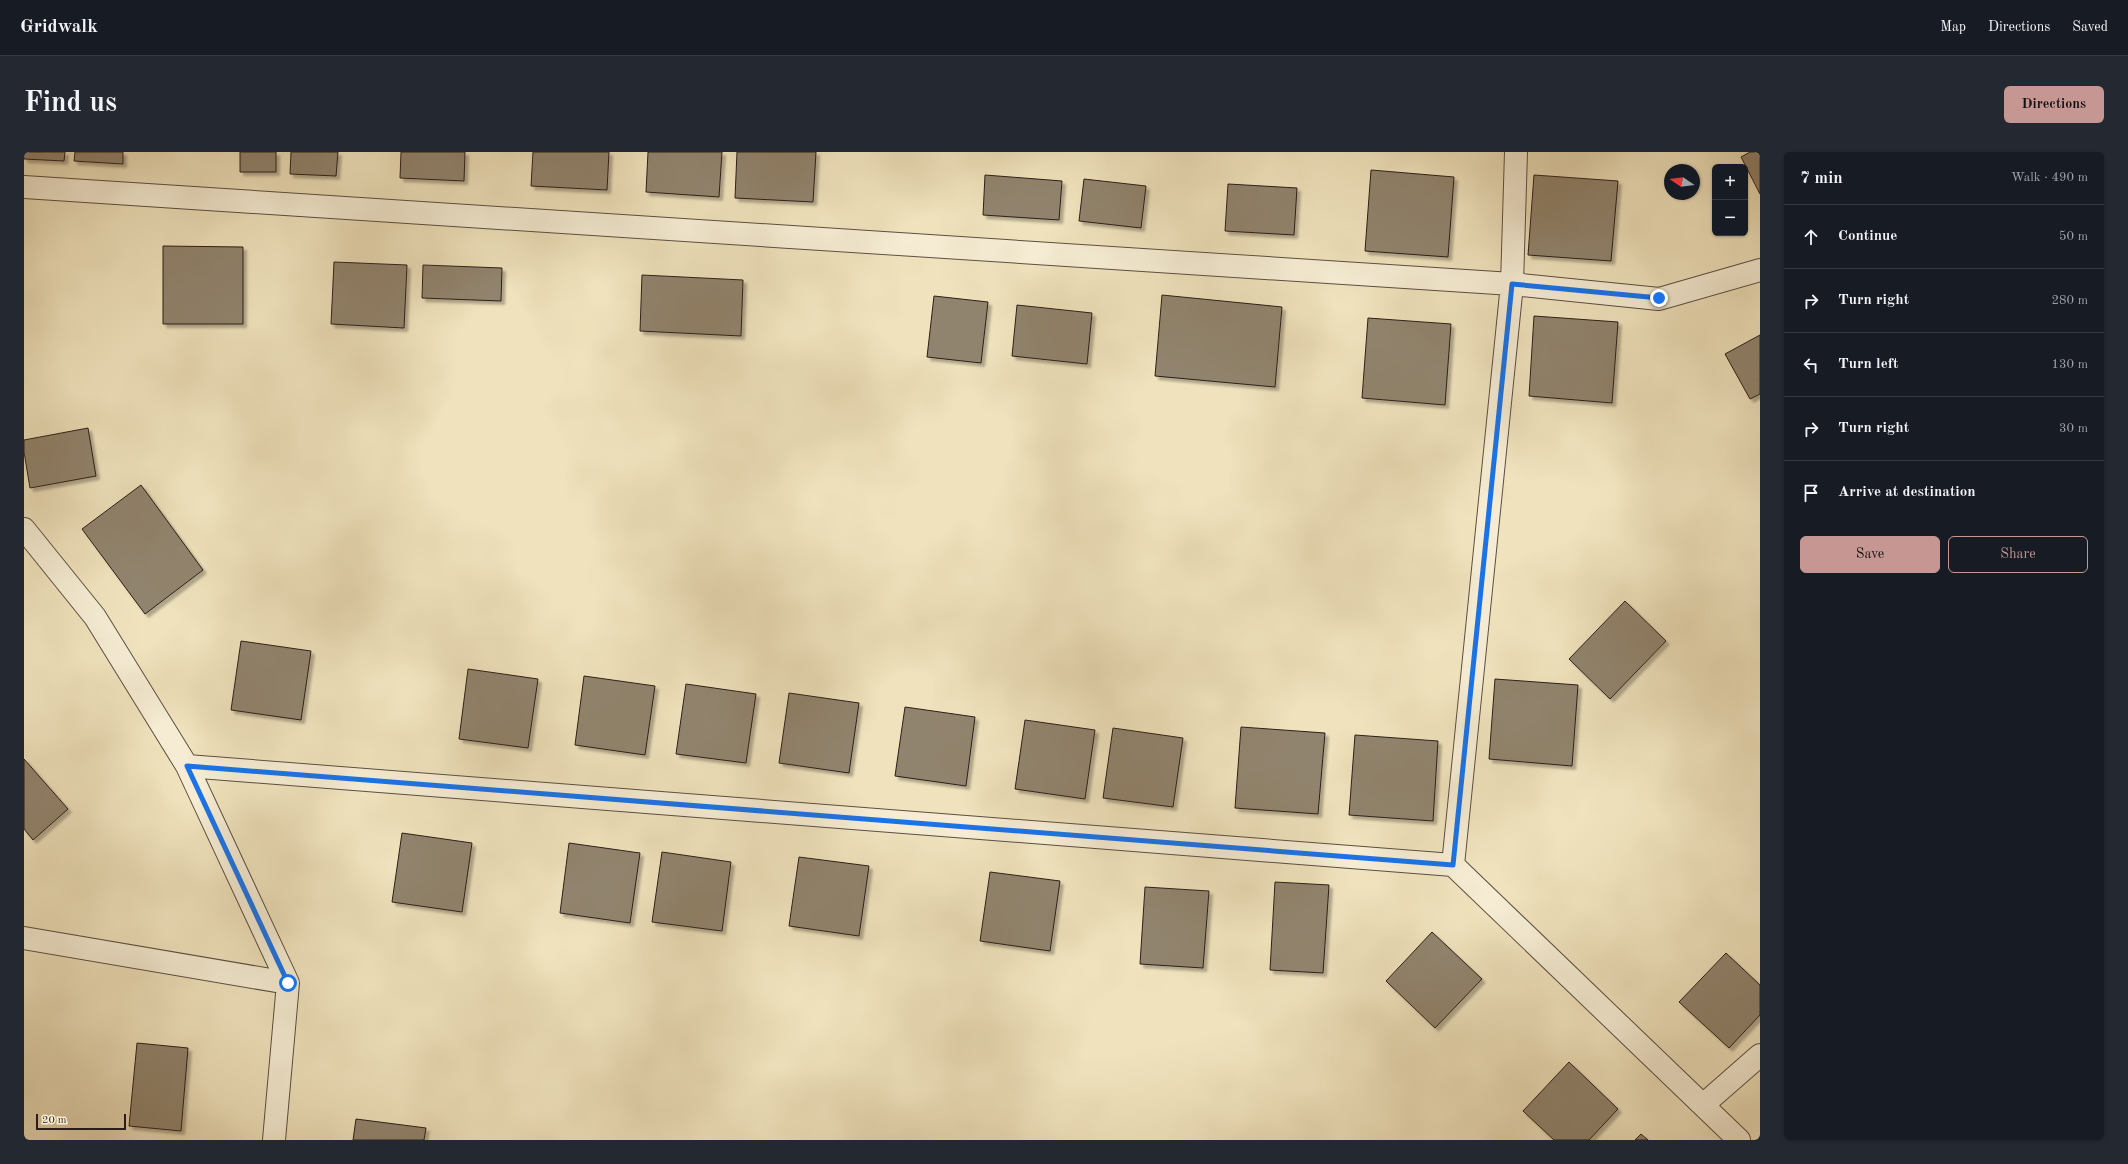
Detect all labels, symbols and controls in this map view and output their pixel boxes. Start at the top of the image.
text: Gridwalk [20,18,98,37]
text: Map [1940,20,1966,34]
text: Directions [1988,20,2050,34]
text: Saved [2072,20,2108,34]
button: Directions [2004,86,2104,123]
text: Find us [24,90,117,118]
north arrow [1664,164,1700,200]
map controls [1712,164,1748,236]
button: + [1712,164,1748,200]
text: 7 min [1800,170,1843,187]
text: Walk · 490 m [2011,171,2088,184]
button: − [1712,200,1748,236]
icon: ahead [1800,226,1822,248]
text: Continue [1838,229,1897,244]
text: 50 m [2059,230,2088,243]
route end [1650,289,1668,307]
icon: right [1800,290,1822,312]
text: Turn right [1838,293,1909,308]
text: 280 m [2051,294,2088,307]
icon: left [1800,354,1822,376]
text: Turn left [1838,357,1898,372]
text: 130 m [2051,358,2088,371]
icon: right [1800,418,1822,440]
text: Turn right [1838,421,1909,436]
text: 30 m [2059,422,2088,435]
icon: arrive [1800,482,1822,504]
text: Arrive at destination [1838,485,1976,500]
button: Save [1800,536,1940,573]
button: Share [1948,536,2088,573]
route start [279,974,297,992]
scale bar [36,1112,126,1131]
text: 20 m [42,1115,67,1126]

